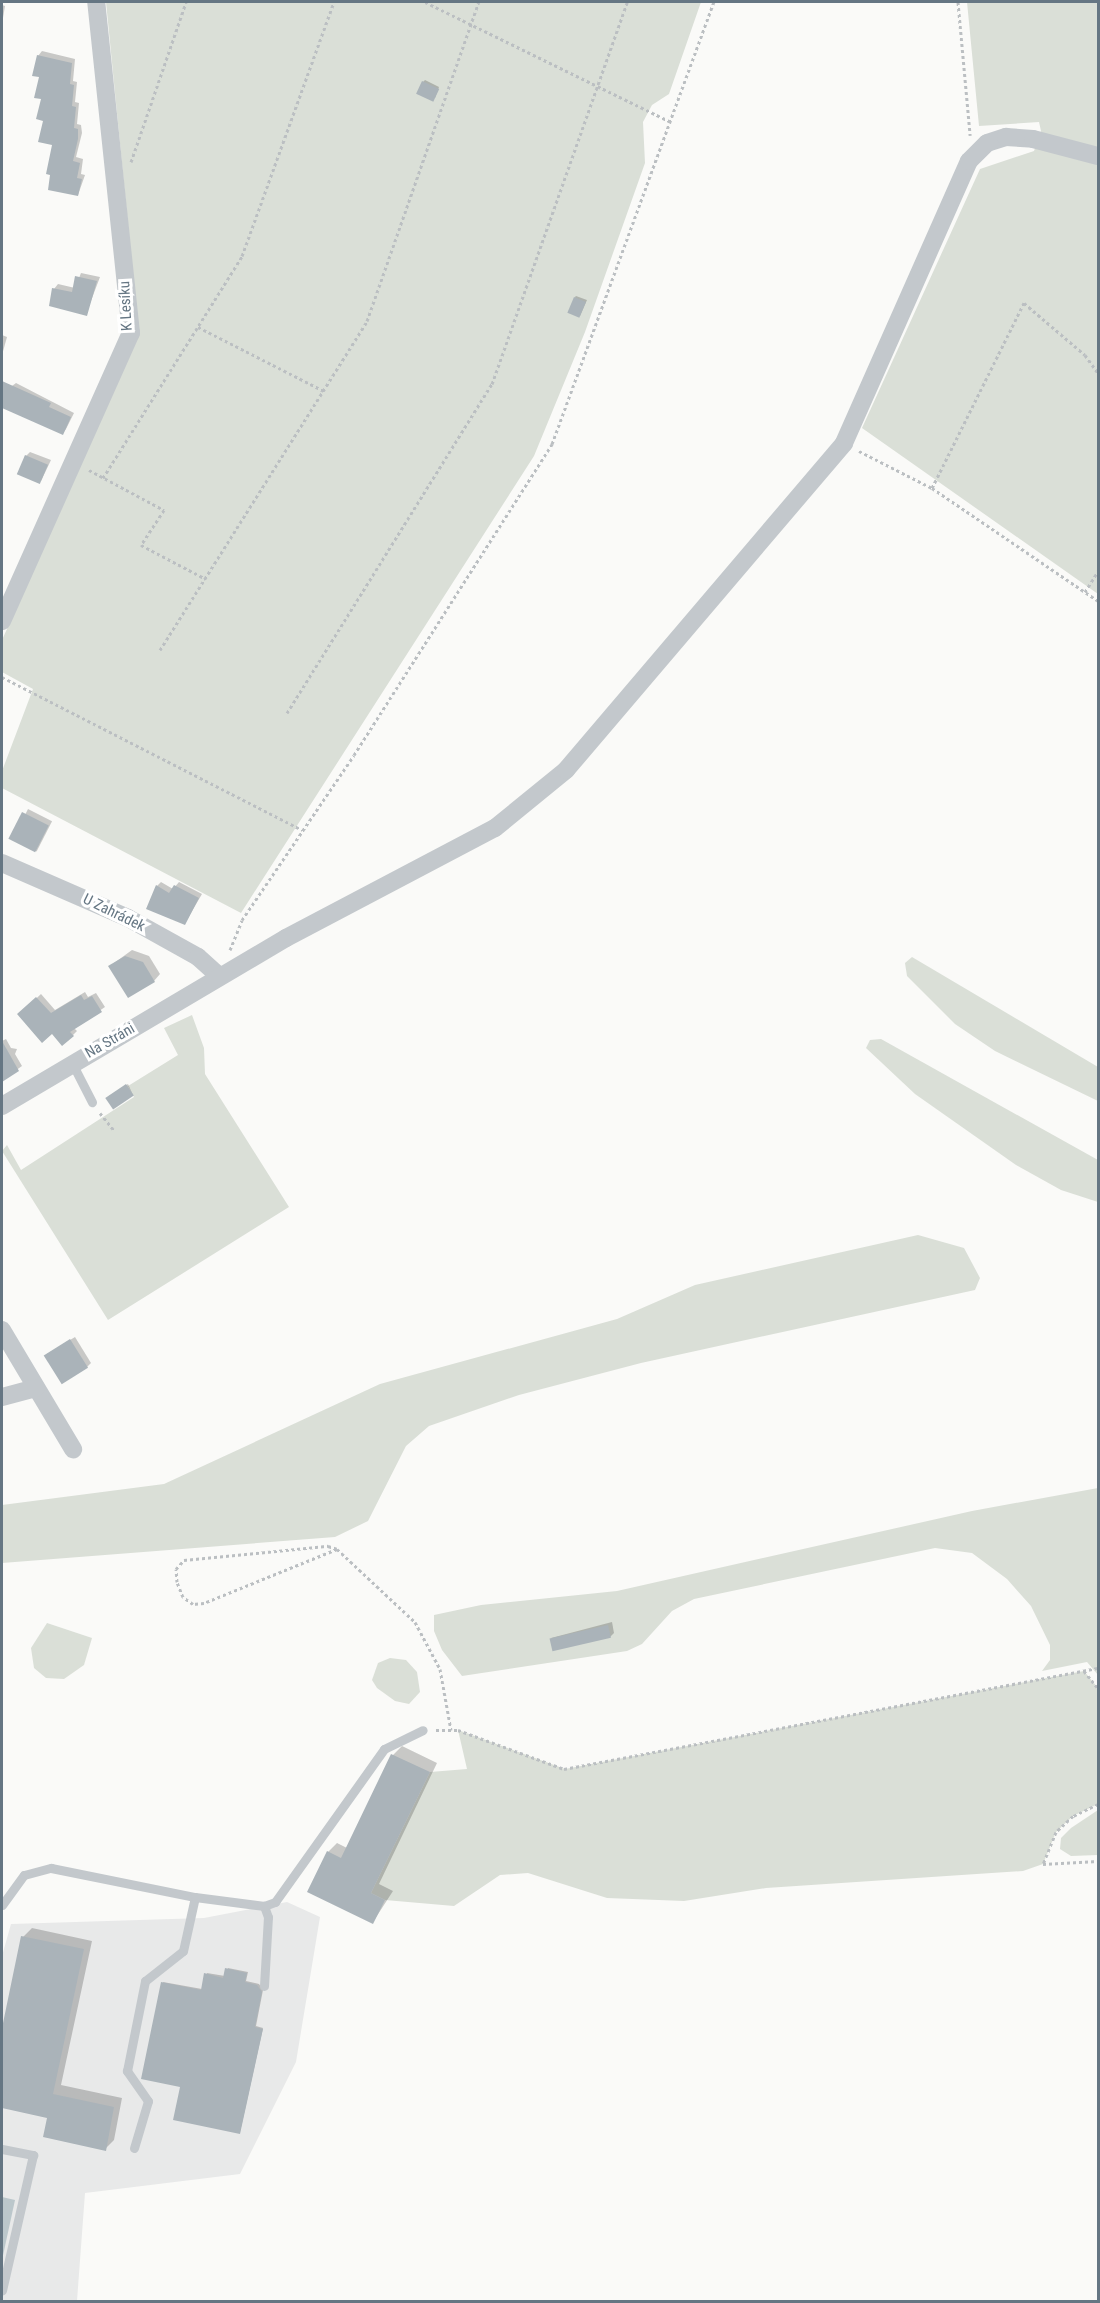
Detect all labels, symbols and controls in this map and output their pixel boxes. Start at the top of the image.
street label: K Lesíku [116,280,136,332]
street label: U Zahrádek [80,890,148,936]
street label: Na Stráni [82,1020,138,1062]

